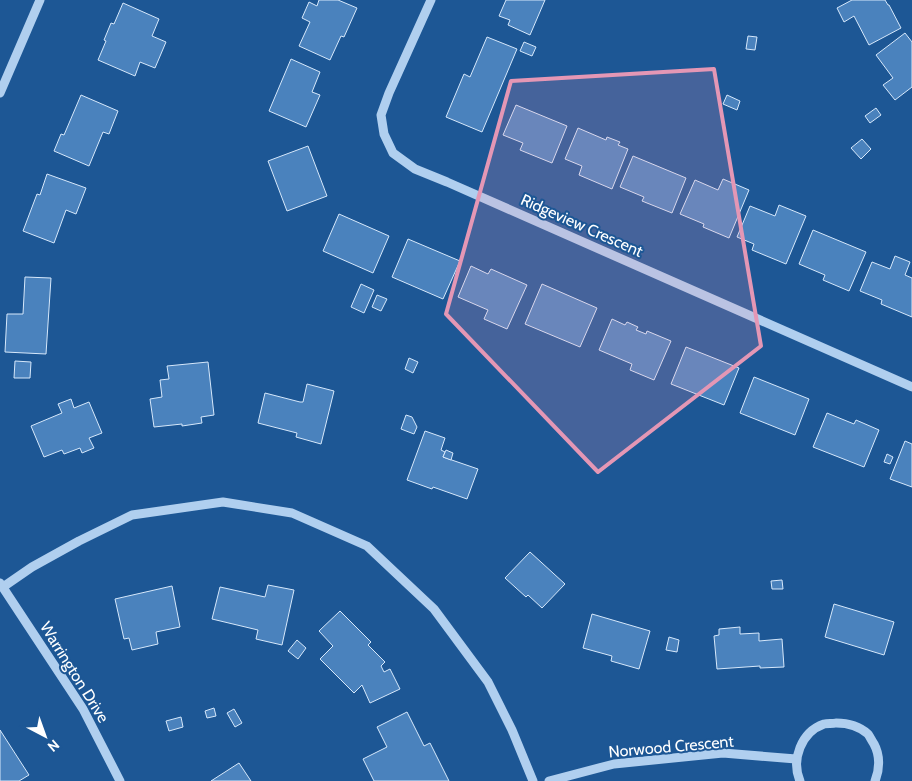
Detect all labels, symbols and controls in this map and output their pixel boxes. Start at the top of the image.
street label: Ridgeview Crescent [518,190,646,261]
street label: Warrington Drive [36,618,113,726]
north arrow [20,711,70,761]
street label: Norwood Crescent [608,732,735,761]
text: N [44,736,63,756]

